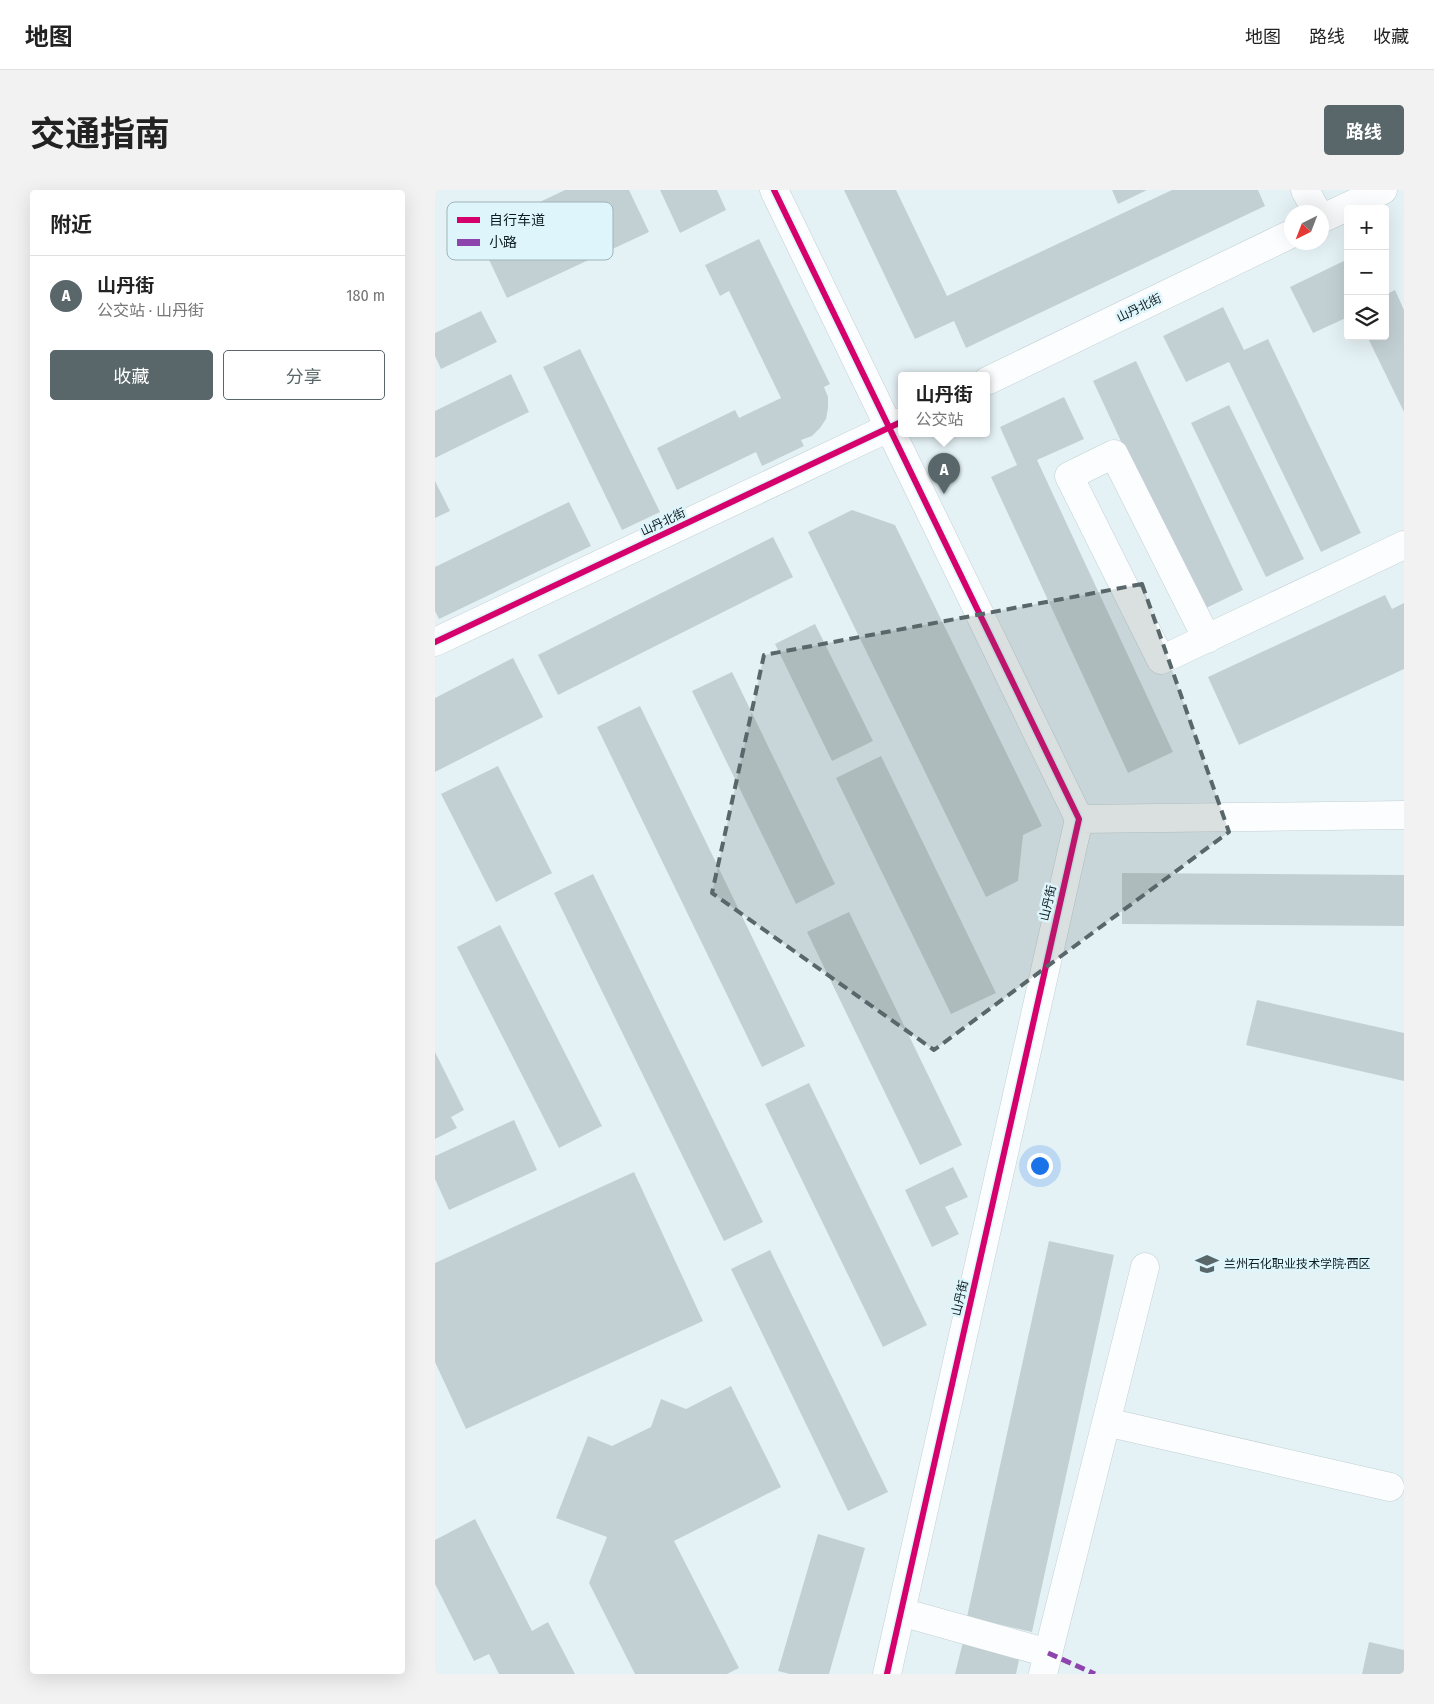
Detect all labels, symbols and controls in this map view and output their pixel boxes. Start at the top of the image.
text: 地图 [25,23,73,51]
text: 地图 [1245,26,1281,48]
text: 路线 [1309,26,1345,48]
text: 收藏 [1373,26,1409,48]
button: 路线 [1324,105,1404,155]
text: 交通指南 [30,113,170,155]
legend [447,202,613,260]
north arrow [1284,205,1329,250]
map controls [1344,205,1389,340]
button: + [1344,205,1389,250]
text: 附近 [50,212,92,238]
text: 自行车道 [489,212,545,229]
text: 小路 [489,234,517,251]
button: − [1344,250,1389,295]
text: 山丹街 [97,274,154,297]
text: A [62,286,70,305]
text: 180 m [346,286,385,305]
street label: 山丹北街 [1114,291,1164,325]
button: layers [1344,295,1389,340]
text: 公交站 · 山丹街 [97,301,204,320]
button: 收藏 [50,350,213,400]
button: 分享 [223,350,385,400]
popup [898,372,990,437]
text: 山丹街 [915,383,973,406]
text: 公交站 [915,410,964,429]
pin: A [928,453,960,494]
street label: 山丹北街 [638,506,688,538]
street label: 山丹街 [1037,884,1059,922]
your location [1027,1153,1053,1179]
school or university icon: 兰州石化职业技术学院·西区 [1194,1251,1220,1277]
place label: 兰州石化职业技术学院·西区 [1224,1257,1371,1271]
street label: 山丹街 [949,1279,971,1317]

